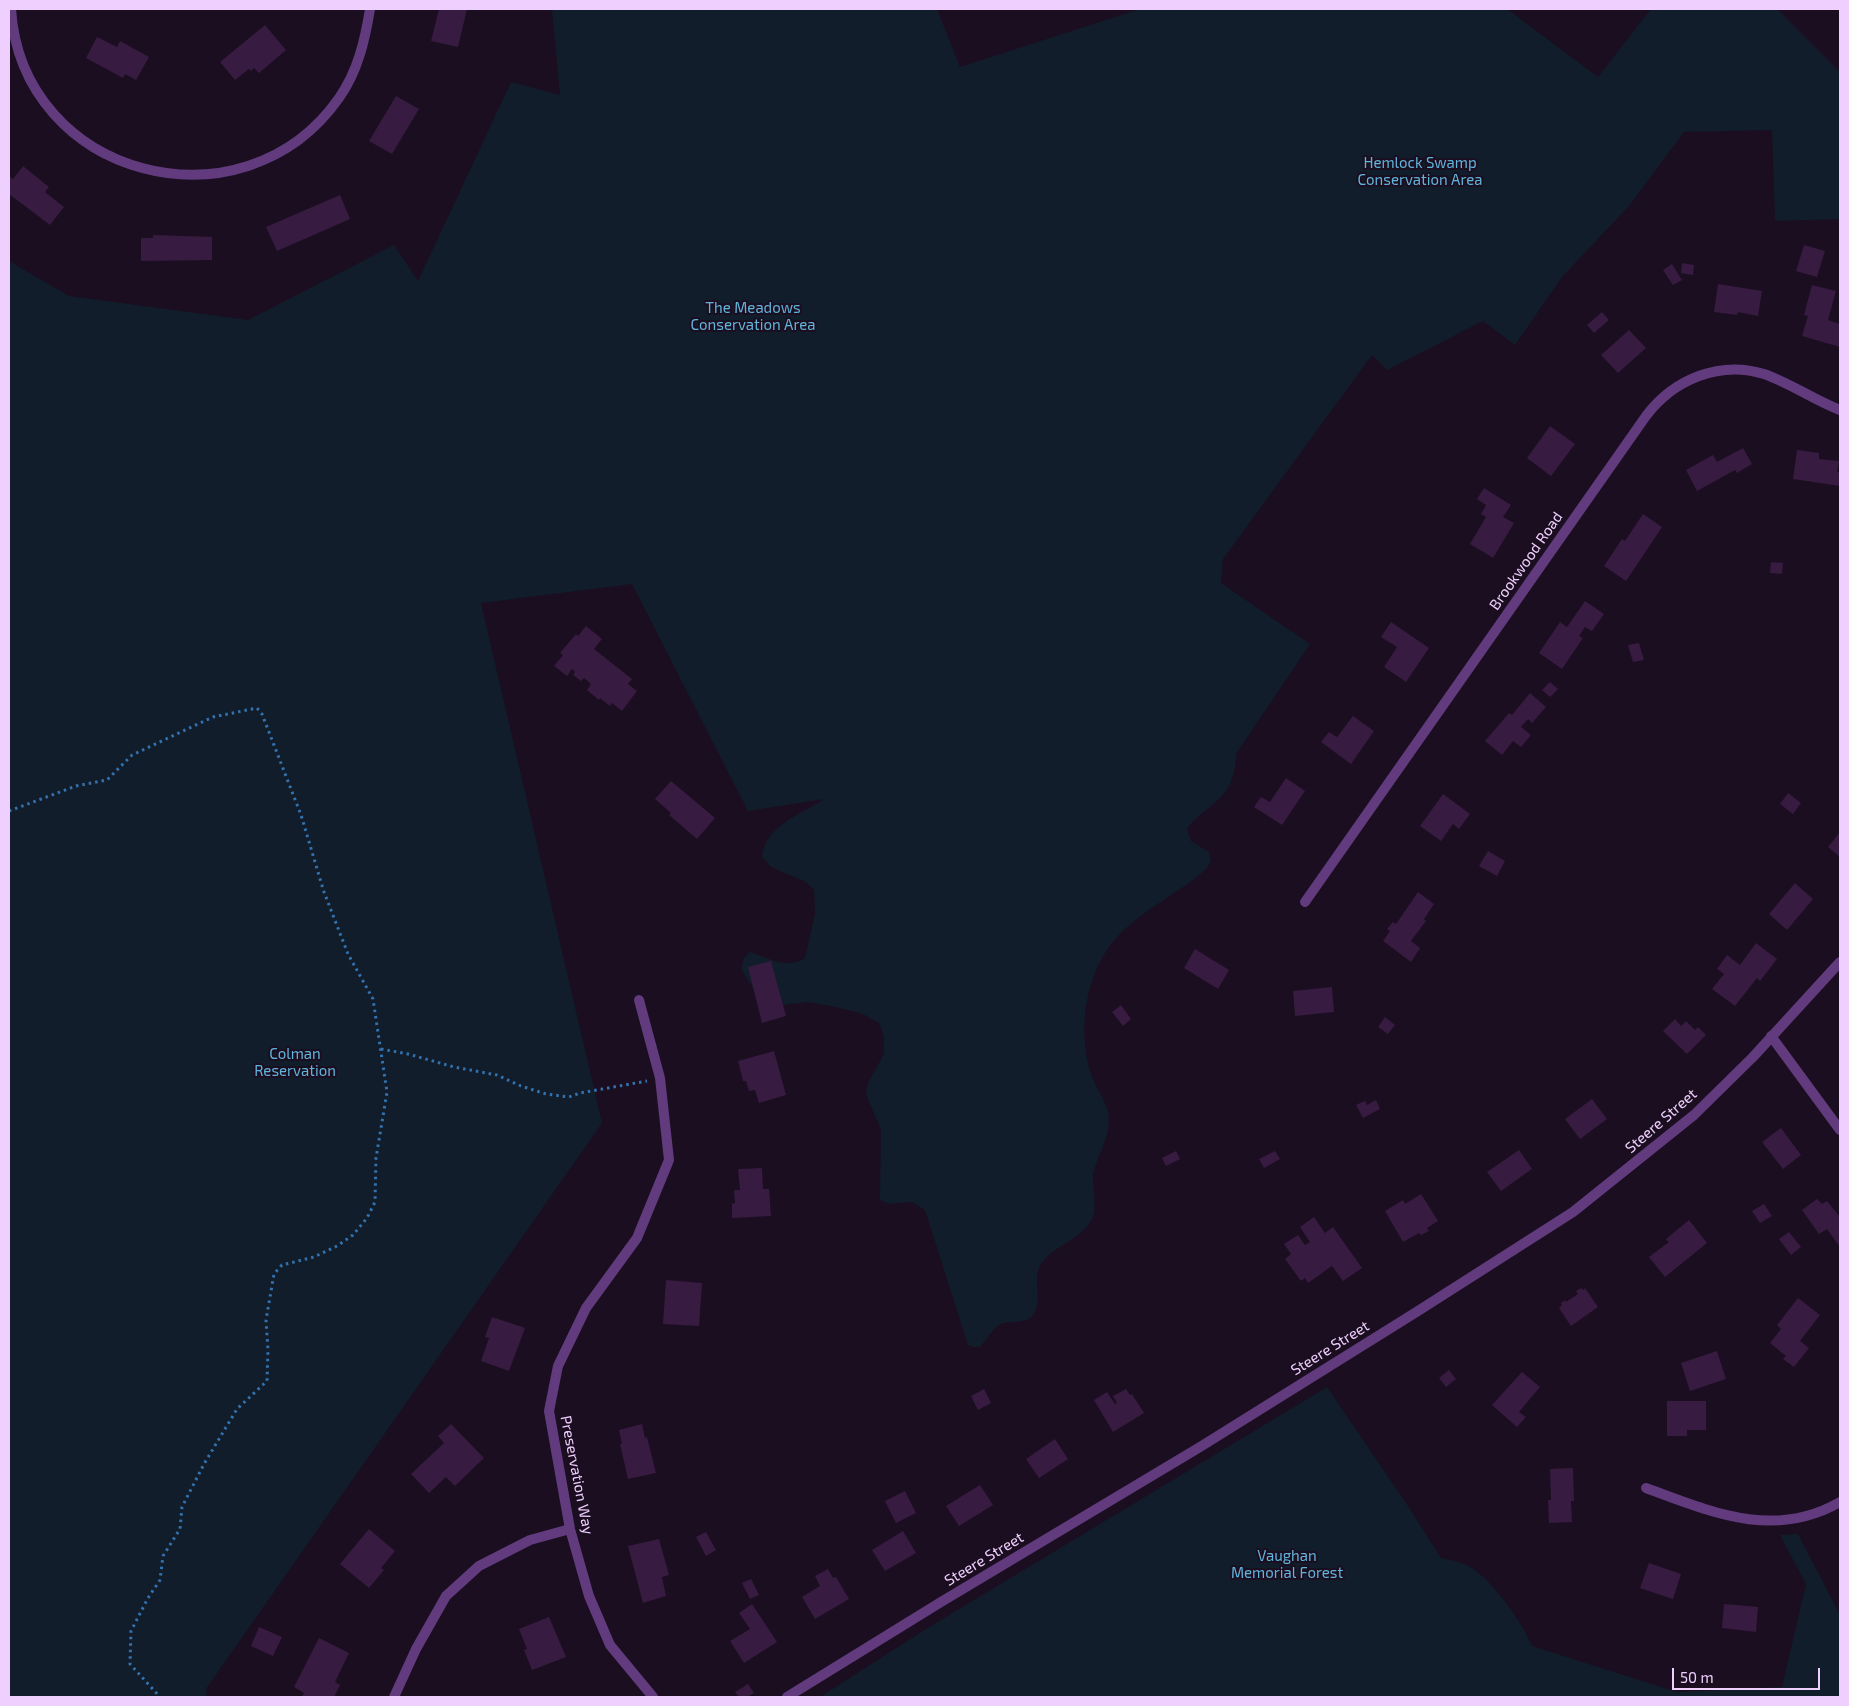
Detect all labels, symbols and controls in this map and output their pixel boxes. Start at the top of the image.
park label: Hemlock Swamp Conservation Area [1357,154,1483,189]
park label: The Meadows Conservation Area [690,299,816,334]
street label: Brookwood Road [1485,508,1567,614]
park label: Colman Reservation [254,1045,336,1080]
street label: Steere Street [1621,1085,1701,1157]
street label: Steere Street [1287,1317,1373,1379]
street label: Preservation Way [557,1414,597,1536]
street label: Steere Street [941,1528,1027,1590]
park label: Vaughan Memorial Forest [1231,1547,1343,1582]
scale bar [1674,1658,1822,1690]
text: 50 m [1680,1668,1714,1686]

